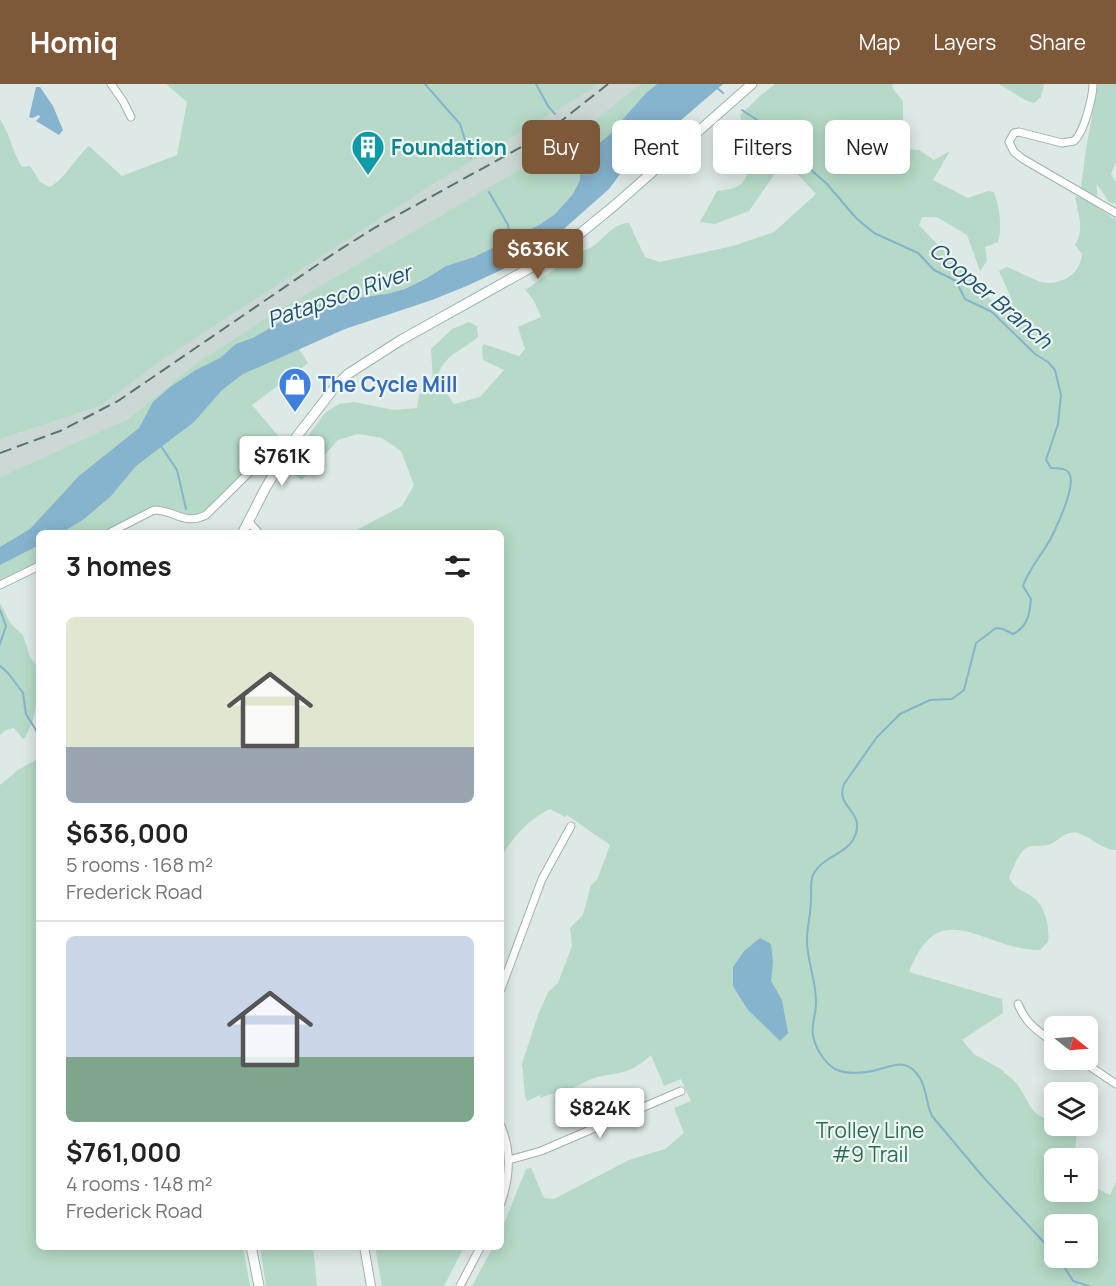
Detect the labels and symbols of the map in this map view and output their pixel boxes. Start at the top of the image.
building icon: Foundation [350,129,386,176]
place label: Foundation [391,133,507,161]
pin: $636K [496,229,580,280]
water label: Cooper Branch [923,235,1059,356]
water label: Patapsco River [263,256,418,335]
shop icon: The Cycle Mill [277,366,313,413]
place label: The Cycle Mill [318,370,458,398]
pin: $761K [240,436,324,487]
north arrow [1044,1016,1098,1070]
pin: $824K [558,1088,642,1139]
park label: Trolley Line #9 Trail [816,1116,924,1168]

